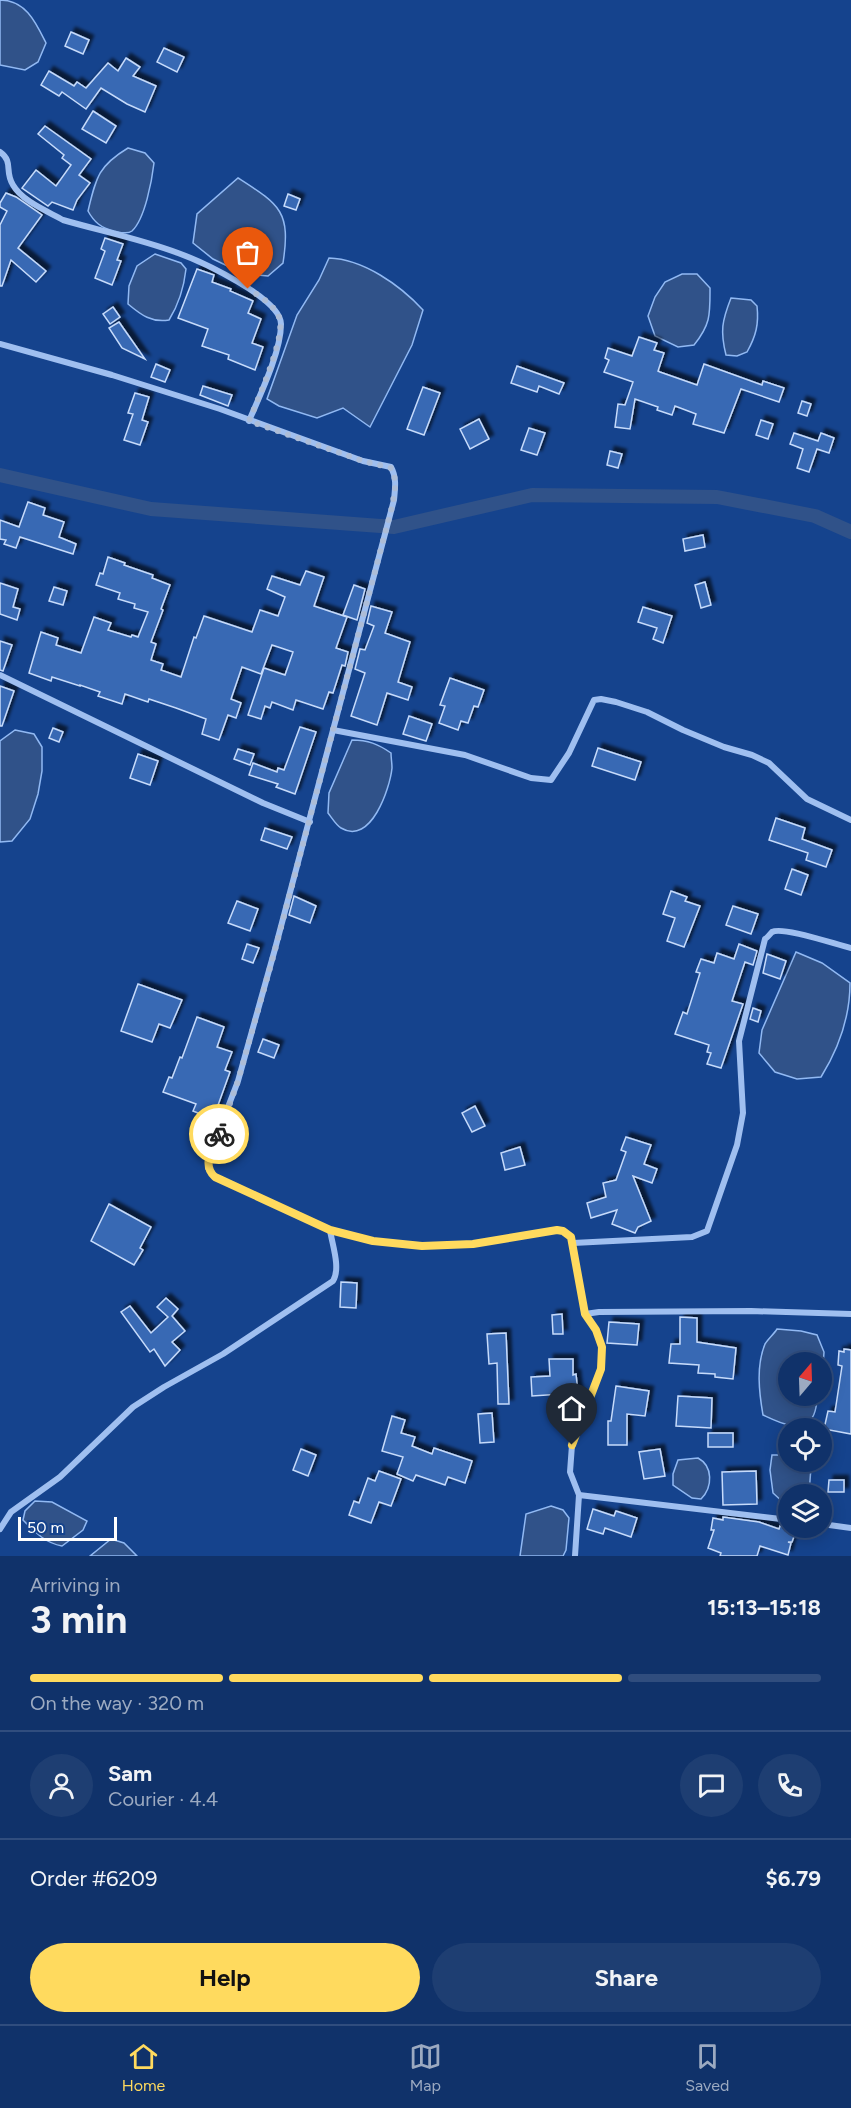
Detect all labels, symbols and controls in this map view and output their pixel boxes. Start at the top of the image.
pin [222,227,273,289]
icon: bag [231,236,264,269]
courier [189,1104,249,1164]
icon: bike [203,1118,236,1151]
north arrow [778,1352,832,1406]
map controls [778,1352,832,1538]
pin [546,1383,597,1445]
icon: home [555,1392,588,1425]
button: locate [778,1418,832,1472]
button: layers [778,1484,832,1538]
scale bar [18,1514,117,1542]
text: 50 m [27,1518,64,1537]
text: Arriving in [30,1573,120,1597]
text: 15:13–15:18 [707,1594,821,1621]
text: 3 min [30,1596,127,1643]
text: On the way · 320 m [30,1691,204,1715]
button: person [30,1754,93,1817]
button: chat [680,1754,743,1817]
button: phone [758,1754,821,1817]
text: Sam [108,1760,152,1787]
text: Courier · 4.4 [108,1787,218,1811]
text: Order #6209 [30,1865,157,1892]
text: $6.79 [766,1865,821,1892]
button: Help [30,1943,420,2012]
button: Share [432,1943,821,2012]
tab: Home [122,2040,165,2095]
tab: Map [409,2040,442,2095]
tab: Saved [685,2040,729,2095]

